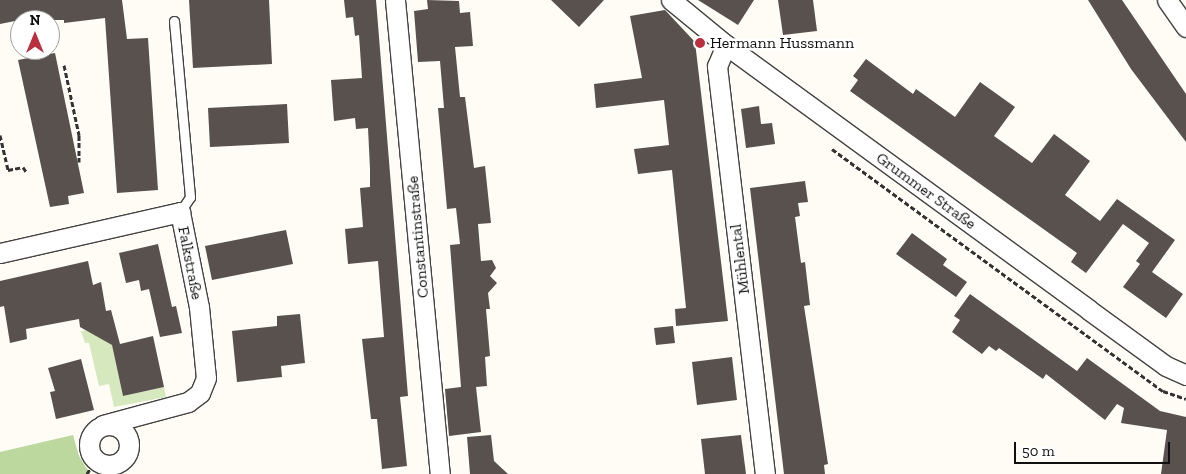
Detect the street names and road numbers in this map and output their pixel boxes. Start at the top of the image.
street label: Grummer Straße [872,148,980,234]
street label: Constantinstraße [403,175,433,299]
street label: Mühlental [726,223,754,295]
street label: Falkstraße [173,225,207,301]

